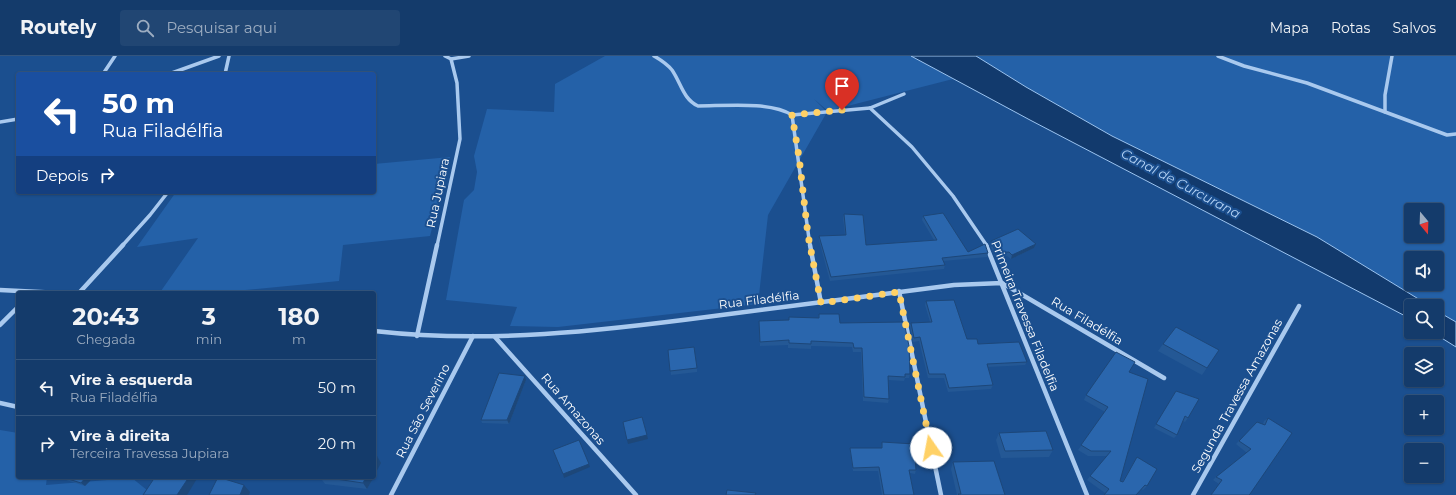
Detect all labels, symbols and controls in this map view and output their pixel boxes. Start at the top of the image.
search box [120,10,400,46]
text: Routely [20,16,96,39]
icon: search [134,17,156,39]
text: Pesquisar aqui [166,18,277,37]
text: Mapa [1270,19,1309,37]
text: Rotas [1331,19,1370,37]
text: Salvos [1392,19,1436,37]
pin [825,69,859,110]
icon: arrive [831,75,853,97]
text: 50 m [102,86,175,120]
icon: left [36,88,88,140]
text: Rua Filadélfia [102,120,224,142]
water label: Canal de Curcurana [1119,145,1244,221]
street label: Rua Jupiara [423,157,452,229]
icon: right [96,164,118,186]
text: Depois [36,166,88,185]
north arrow [1404,203,1444,243]
map controls [1404,203,1444,483]
street label: Primeira Travessa Filadelfia [988,238,1063,394]
button: sound [1404,251,1444,291]
street label: Rua Filadélfia [718,287,800,312]
street label: Rua Filadélfia [1049,293,1126,348]
button: search [1404,299,1444,339]
text: 20:43 [72,302,140,331]
text: 3 [202,302,216,331]
text: 180 [278,302,320,331]
street label: Segunda Travessa Amazonas [1188,316,1285,475]
text: Chegada [76,331,135,347]
text: min [196,331,222,347]
text: m [292,331,306,347]
button: layers [1404,347,1444,387]
street label: Rua São Severino [392,361,453,460]
text: Vire à esquerda [70,370,193,389]
street label: Rua Amazonas [538,370,609,448]
icon: left [36,377,58,399]
text: 50 m [318,378,356,397]
text: Rua Filadélfia [70,389,158,405]
button: + [1404,395,1444,435]
text: Vire à direita [70,426,170,445]
position arrow [910,427,952,469]
icon: right [36,433,58,455]
text: 20 m [318,434,356,453]
button: − [1404,443,1444,483]
text: Terceira Travessa Jupiara [70,445,230,461]

